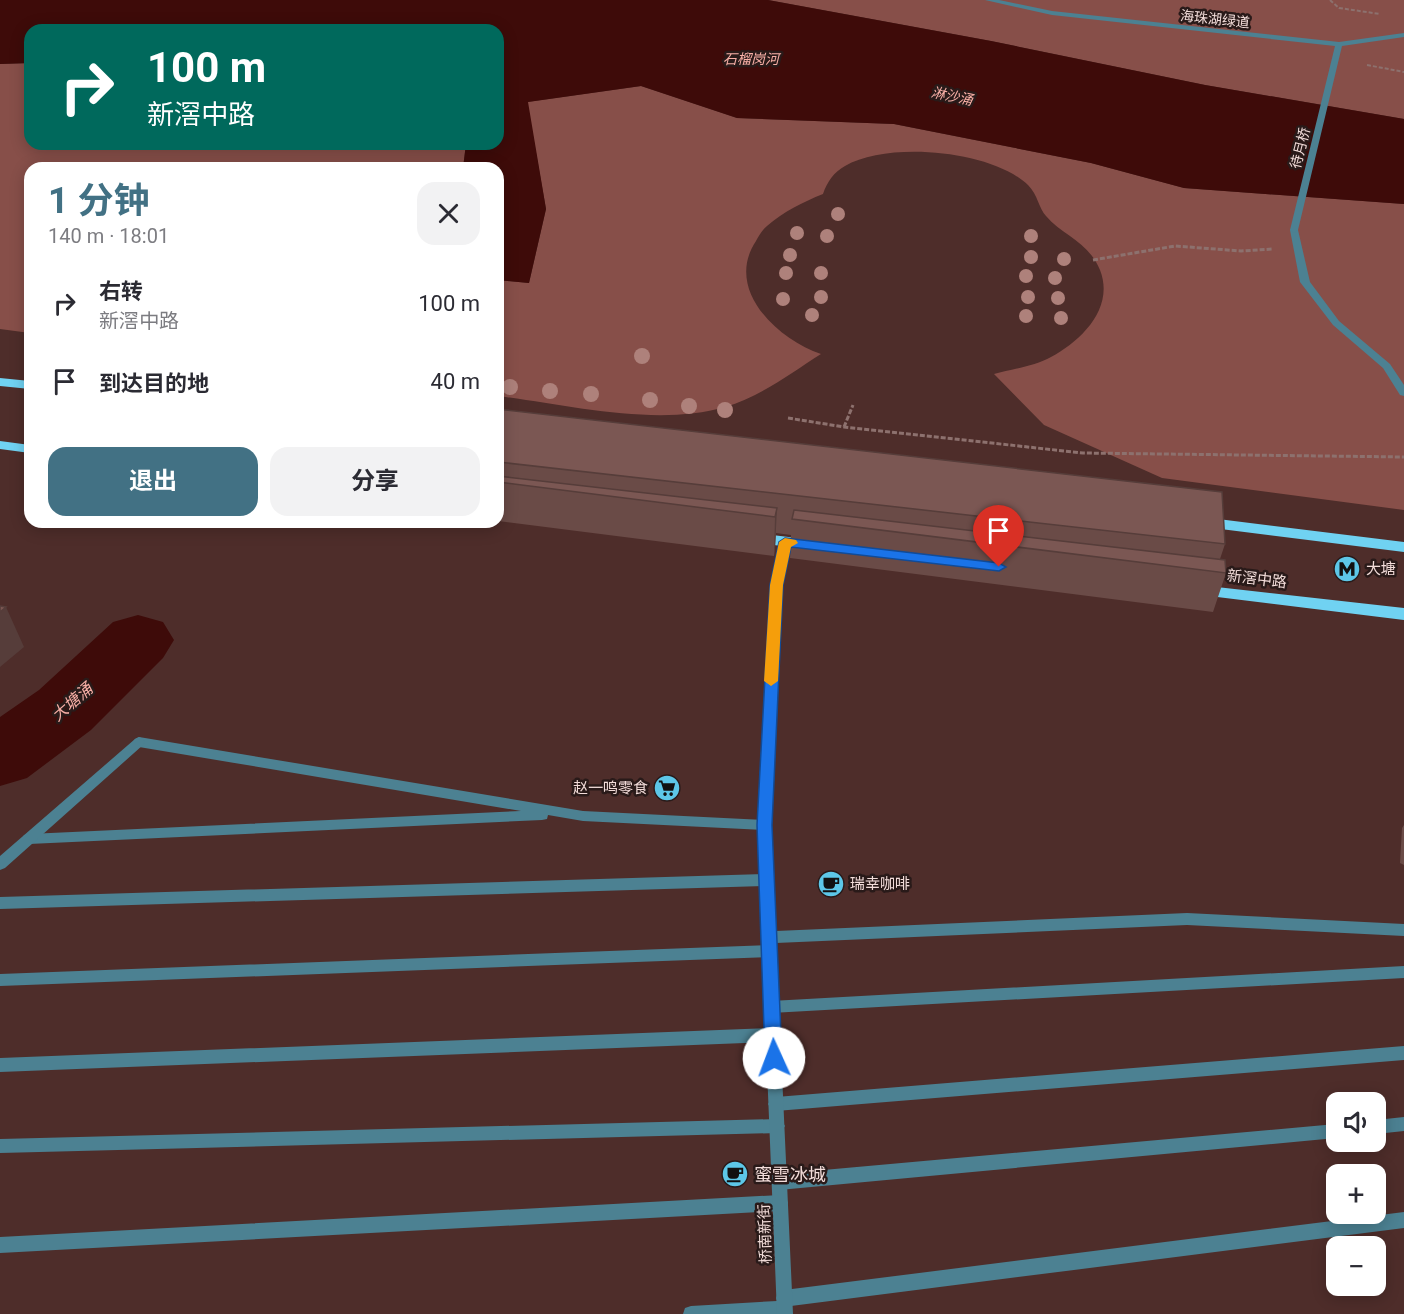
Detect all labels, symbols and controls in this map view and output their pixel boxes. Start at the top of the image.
street label: 海珠湖绿道 [1179,7,1251,31]
text: 100 m [147,43,266,92]
icon: right [48,48,126,126]
water label: 石榴岗河 [723,51,782,67]
water label: 淋沙涌 [930,84,976,109]
text: 新滘中路 [147,99,255,131]
street label: 待月桥 [1287,126,1313,170]
text: 1 分钟 [48,180,150,222]
button: close [417,182,480,245]
text: 140 m · 18:01 [48,224,169,248]
text: 右转 [99,279,143,304]
icon: right [48,287,81,320]
text: 100 m [418,291,480,316]
text: 新滘中路 [99,309,179,333]
icon: arrive [48,365,81,398]
text: 40 m [431,369,480,394]
text: 到达目的地 [99,371,209,396]
button: 退出 [48,447,258,516]
button: 分享 [270,447,480,516]
pin [973,505,1024,567]
icon: arrive [982,514,1015,547]
metro station icon: 大塘 [1332,554,1362,584]
place label: 大塘 [1366,560,1396,578]
street label: 新滘中路 [1226,566,1288,592]
water label: 大塘涌 [48,678,98,725]
supermarket icon: 赵一鸣零食 [652,773,682,803]
place label: 赵一鸣零食 [573,779,648,797]
cafe icon: 瑞幸咖啡 [816,869,846,899]
place label: 瑞幸咖啡 [850,875,910,893]
position arrow [742,1026,806,1090]
map controls [1326,1092,1386,1296]
button: sound [1326,1092,1386,1152]
cafe icon: 蜜雪冰城 [720,1159,750,1189]
place label: 蜜雪冰城 [754,1164,826,1185]
button: + [1326,1164,1386,1224]
street label: 桥南新街 [755,1204,775,1264]
button: − [1326,1236,1386,1296]

